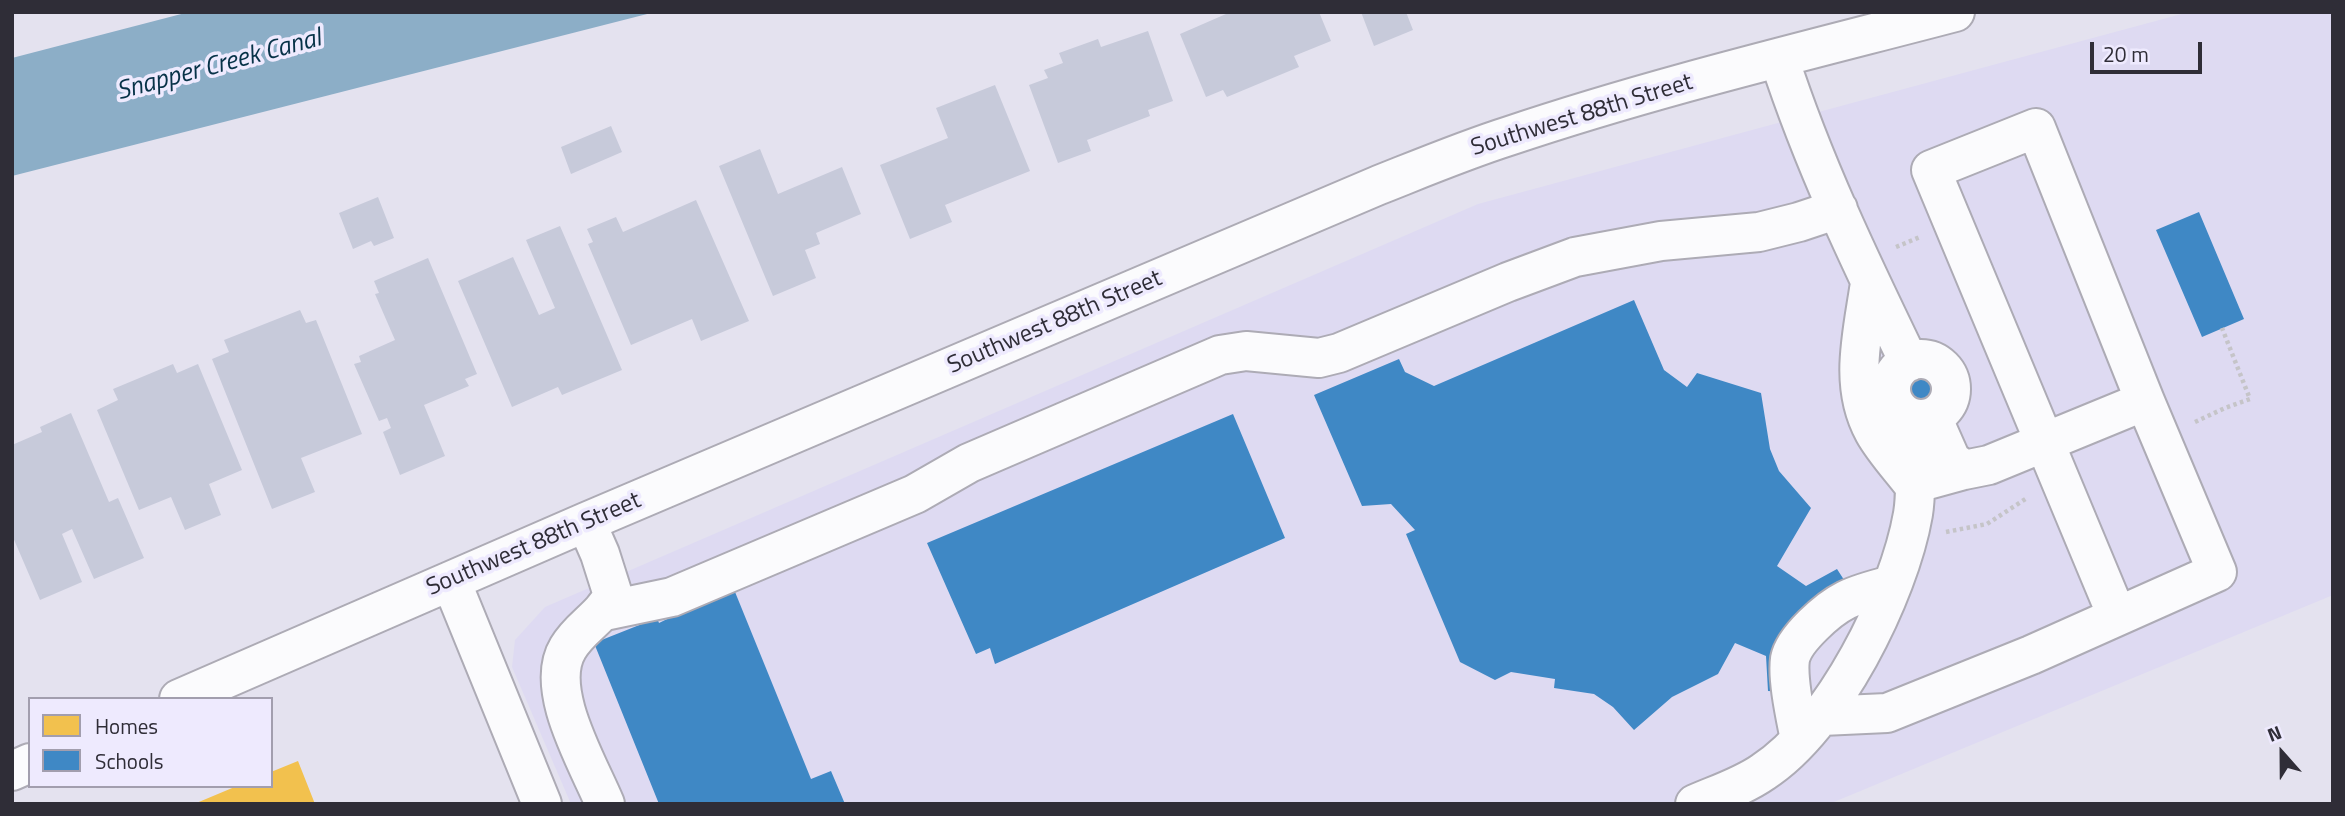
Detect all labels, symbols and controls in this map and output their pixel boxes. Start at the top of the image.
water label: Snapper Creek Canal [113,24,325,108]
scale bar [2093,28,2205,72]
text: 20 m [2103,38,2149,70]
street label: Southwest 88th Street [1468,69,1696,163]
street label: Southwest 88th Street [943,265,1167,381]
street label: Southwest 88th Street [422,487,646,603]
legend [28,697,273,788]
text: Homes [95,710,158,742]
text: N [2263,717,2286,749]
north arrow [2247,718,2317,788]
text: Schools [95,745,164,777]

